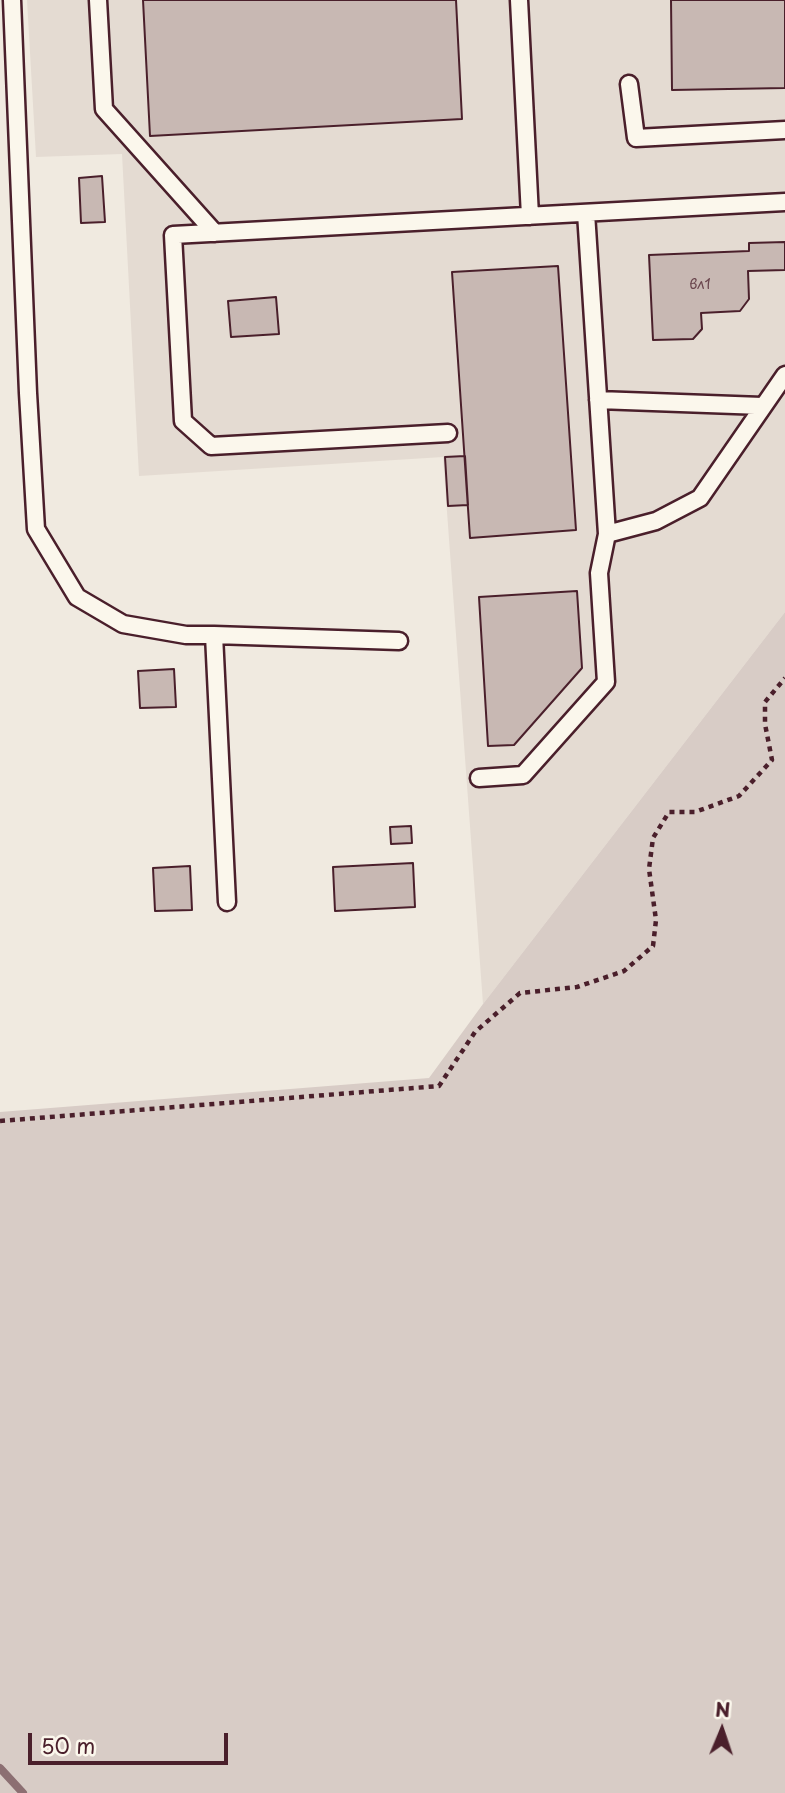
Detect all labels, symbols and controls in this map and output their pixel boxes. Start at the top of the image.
house number: вл1 [689,277,711,293]
north arrow [687,1695,757,1765]
text: N [715,1695,731,1723]
scale bar [32,1720,231,1764]
text: 50 m [41,1729,95,1761]

